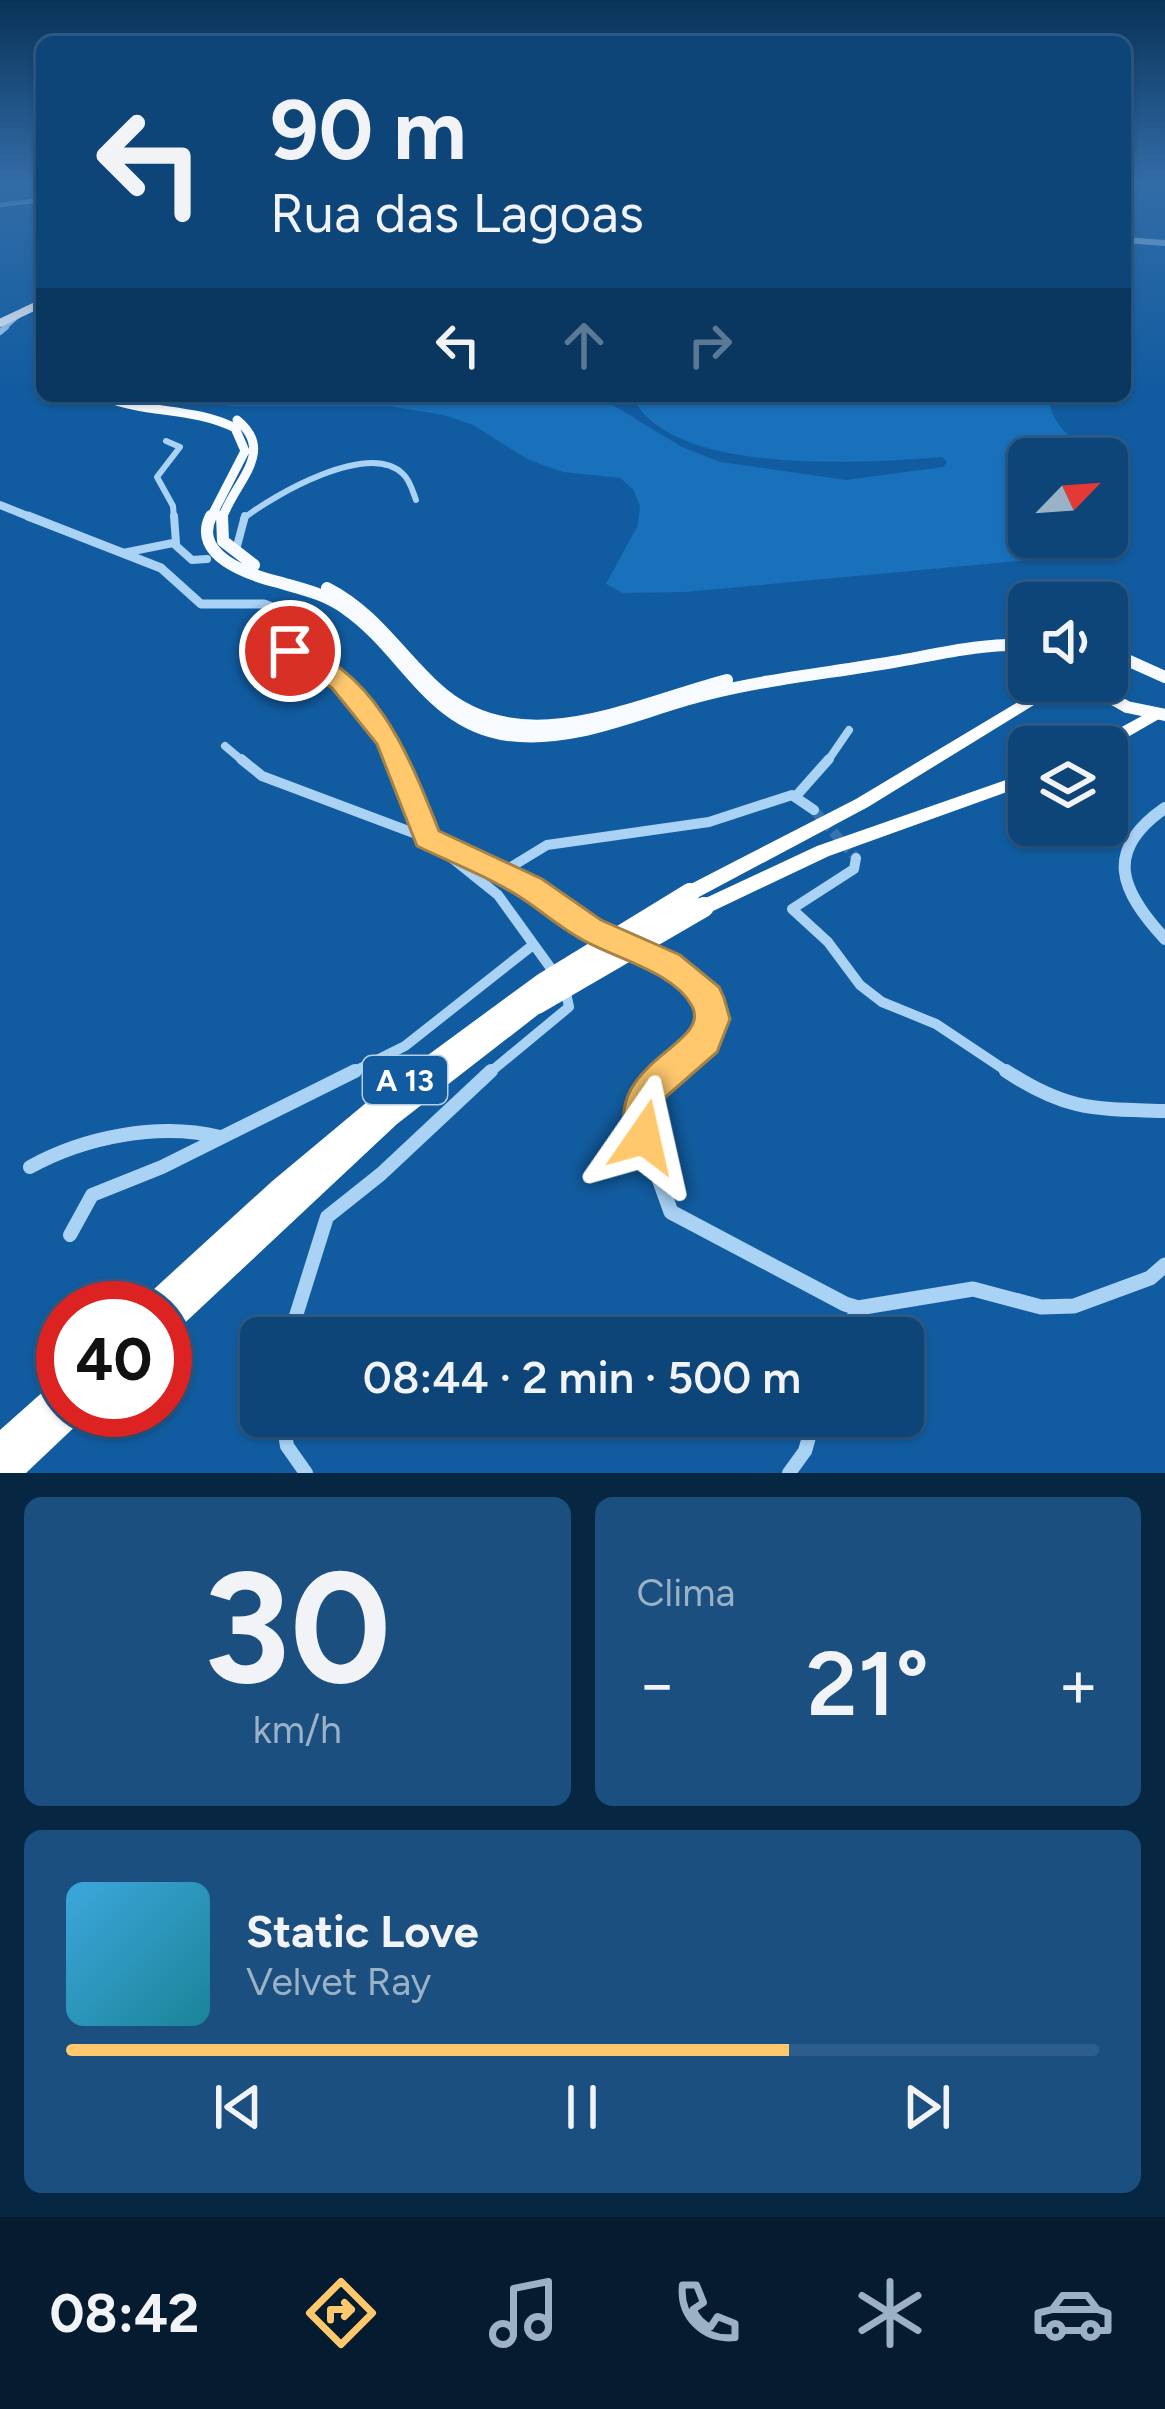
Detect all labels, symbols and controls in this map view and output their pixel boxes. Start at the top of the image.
text: 90 m [270,79,466,180]
icon: left [72,84,228,240]
text: Rua das Lagoas [270,181,644,246]
icon: left [425,312,491,378]
icon: ahead [551,312,617,378]
icon: right [677,312,743,378]
north arrow [1008,438,1128,558]
map controls [1008,438,1128,846]
button: sound [1008,582,1128,702]
pin [239,600,341,702]
icon: arrive [257,618,323,684]
button: layers [1008,726,1128,846]
road number: A 13 [363,1056,447,1104]
position arrow [581,1074,707,1200]
speed limit sign: 40 [36,1281,192,1437]
text: 08:44 · 2 min · 500 m [363,1350,801,1404]
text: 30 [203,1534,391,1721]
text: Clima [637,1569,735,1616]
text: 21° [806,1629,929,1738]
text: − [637,1644,678,1724]
text: + [1058,1644,1099,1724]
text: km/h [253,1706,342,1753]
text: Static Love [246,1904,479,1958]
text: Velvet Ray [246,1958,431,2005]
icon: previous [205,2074,271,2140]
icon: pause [549,2074,615,2140]
icon: next [894,2074,960,2140]
icon: directions [299,2271,383,2355]
icon: music [482,2271,566,2355]
icon: phone [665,2271,749,2355]
icon: climate [848,2271,932,2355]
icon: car [1031,2271,1115,2355]
text: 08:42 [50,2281,199,2346]

